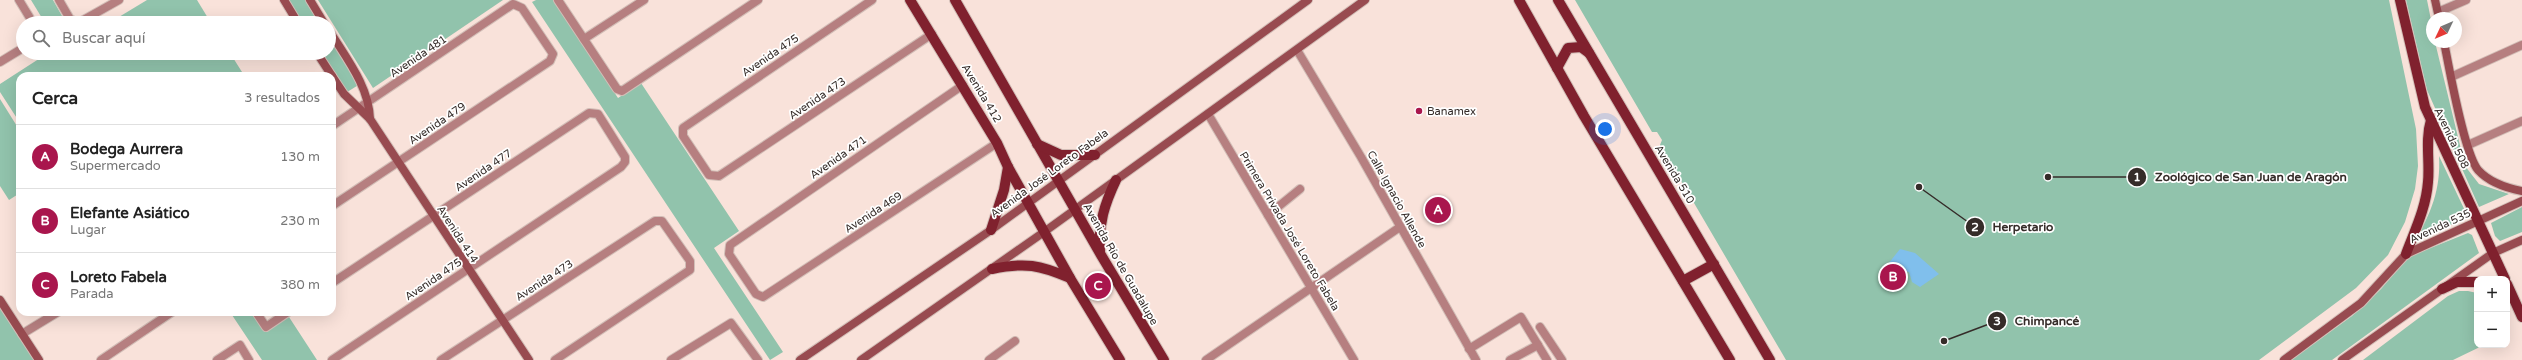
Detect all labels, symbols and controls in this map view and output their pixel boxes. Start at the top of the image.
north arrow [2426,12,2462,48]
search box [16,16,336,60]
icon: search [30,27,52,49]
text: Buscar aquí [62,29,145,47]
street label: Avenida 475 [739,32,801,79]
street label: Avenida 481 [387,33,449,80]
street label: Avenida 412 [959,62,1004,125]
street label: Avenida 473 [786,75,848,122]
text: Cerca [32,88,78,109]
text: 3 resultados [244,90,320,106]
street label: Avenida 479 [406,100,468,147]
place label: Banamex [1427,105,1476,118]
marker: Banamex [1414,106,1424,116]
street label: Avenida 508 [2431,106,2472,171]
your location [1595,119,1615,139]
street label: Avenida José Loreto Fabela [988,126,1111,221]
street label: Avenida 471 [808,133,869,182]
text: Bodega Aurrera [70,140,183,158]
street label: Avenida 510 [1652,143,1697,206]
street label: Avenida 477 [452,147,514,194]
street label: Calle Ignacio Allende [1364,148,1429,250]
text: A [40,149,50,165]
text: 130 m [280,149,320,165]
street label: Primera Privada José Loreto Fabela [1237,149,1342,313]
text: Supermercado [70,158,161,174]
callout: Zoológico de San Juan de Aragón [2127,165,2355,189]
text: 1 [2133,170,2141,184]
text: Zoológico de San Juan de Aragón [2155,170,2347,185]
street label: Avenida 469 [842,189,905,236]
pin: A [1425,195,1451,225]
street label: Avenida Río de Guadalupe [1080,201,1161,327]
street label: Avenida 414 [434,203,481,266]
text: Elefante Asiático [70,204,190,222]
street label: Avenida 535 [2408,207,2473,246]
text: B [40,213,50,229]
text: 230 m [280,213,320,229]
callout: Herpetario [1965,215,2062,239]
text: 2 [1971,220,1979,234]
text: Herpetario [1993,220,2053,235]
text: Lugar [70,222,106,238]
street label: Avenida 475 [402,256,464,303]
street label: Avenida 473 [513,257,576,304]
pin: B [1880,262,1906,292]
text: Loreto Fabela [70,268,167,286]
pin: C [1085,271,1111,301]
map controls [2474,276,2510,348]
button: + [2474,276,2510,312]
text: C [40,277,50,293]
text: 380 m [280,277,320,293]
text: Parada [70,286,114,302]
callout: Chimpancé [1987,309,2088,333]
button: − [2474,312,2510,348]
text: 3 [1993,314,2001,328]
text: Chimpancé [2015,314,2079,329]

